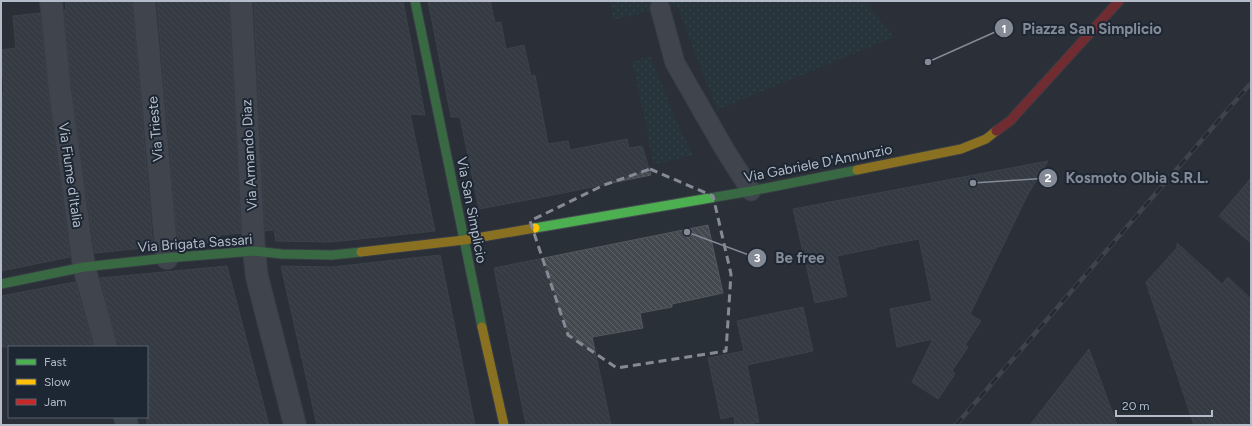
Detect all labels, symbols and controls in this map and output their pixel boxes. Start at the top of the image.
callout: Piazza San Simplicio [994,15,1170,42]
text: Piazza San Simplicio [1022,20,1162,38]
text: 1 [1001,22,1007,36]
street label: Via Trieste [144,95,167,162]
street label: Via Armando Diaz [238,99,261,211]
street label: Via Fiume d'Italia [55,121,86,229]
street label: Via Gabriele D'Annunzio [742,141,894,186]
street label: Via San Simplicio [453,156,490,265]
callout: Kosmoto Olbia S.R.L. [1038,164,1217,191]
text: Kosmoto Olbia S.R.L. [1065,169,1209,187]
text: 2 [1045,171,1052,185]
street label: Via Brigata Sassari [137,231,253,256]
callout: Be free [747,245,832,272]
text: Be free [775,249,825,267]
text: 3 [754,251,761,265]
legend [8,346,148,418]
text: Fast [44,355,67,369]
text: Slow [44,375,71,389]
scale bar [1116,392,1212,418]
text: Jam [44,395,67,409]
text: 20 m [1122,399,1150,413]

